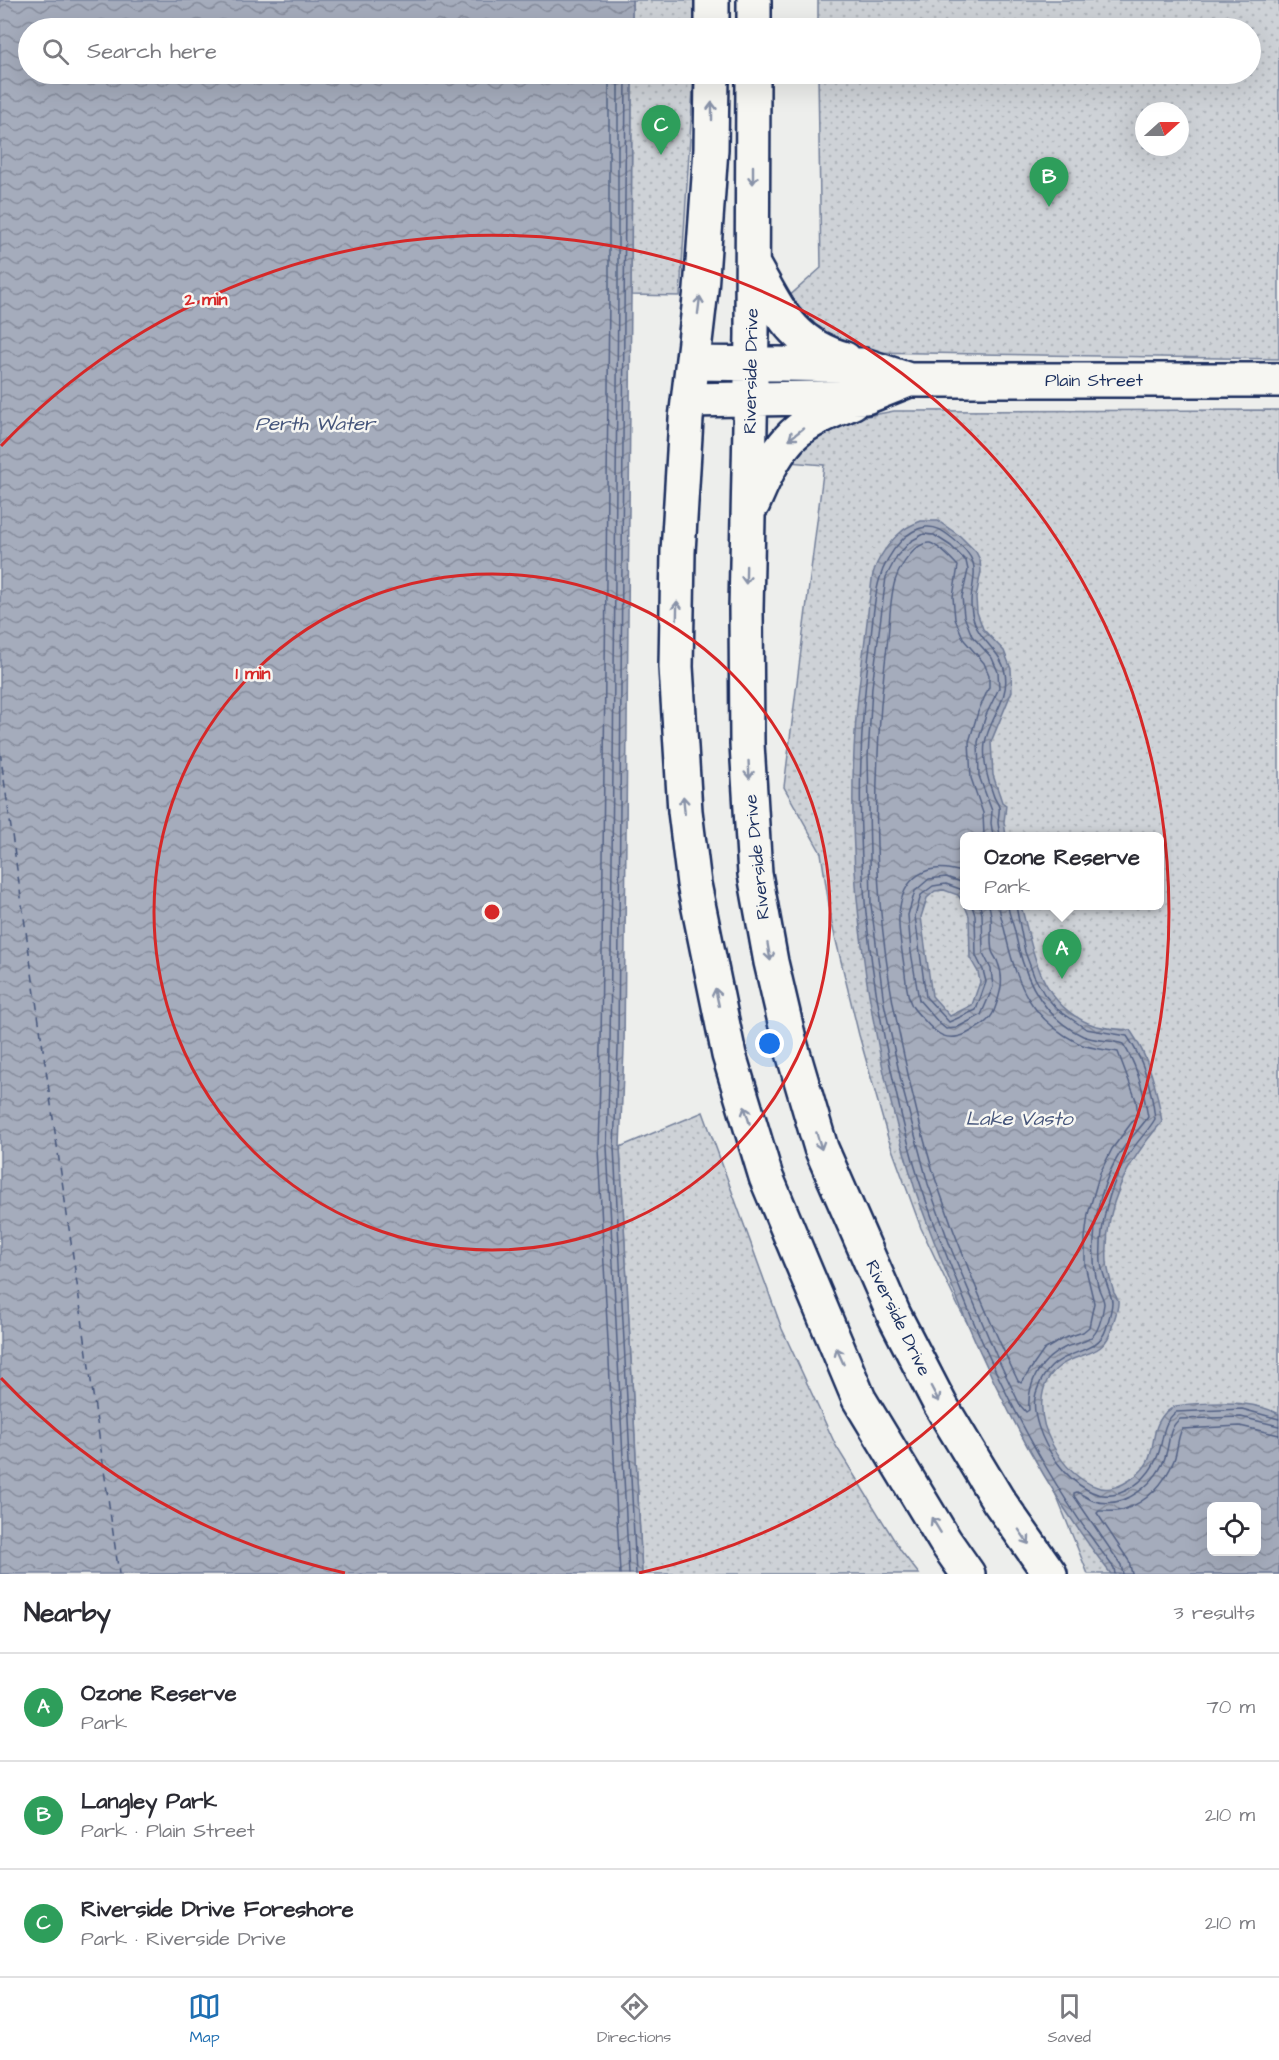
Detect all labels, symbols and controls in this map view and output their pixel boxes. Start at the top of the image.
search box [18,18,1261,84]
icon: search [39,35,72,68]
text: Search here [87,36,217,67]
one-way arrow [706,102,718,122]
north arrow [1135,102,1189,156]
pin: C [642,106,680,155]
pin: B [1030,158,1068,207]
one-way arrow [747,164,759,184]
text: 2 min [183,287,228,312]
one-way arrow [694,296,705,316]
street label: Riverside Drive [737,308,765,434]
street label: Plain Street [1045,368,1144,393]
water label: Perth Water [255,410,377,438]
one-way arrow [788,427,804,440]
one-way arrow [740,565,752,585]
one-way arrow [671,601,683,621]
text: 1 min [235,661,271,686]
one-way arrow [744,760,755,780]
street label: Riverside Drive [738,793,776,921]
one-way arrow [679,796,690,816]
popup [960,832,1164,910]
text: Ozone Reserve [984,842,1140,873]
text: Park [984,873,1030,901]
centre of rings [482,902,502,922]
pin: A [1042,930,1082,979]
one-way arrow [764,942,775,961]
one-way arrow [711,988,722,1008]
your location [755,1029,784,1058]
water label: Lake Vasto [965,1105,1074,1133]
one-way arrow [741,1106,752,1125]
one-way arrow [814,1131,825,1150]
street label: Riverside Drive [859,1256,937,1380]
one-way arrow [834,1347,846,1365]
one-way arrow [929,1385,941,1402]
map controls [1207,1502,1261,1556]
button: locate [1207,1502,1261,1556]
one-way arrow [929,1517,941,1534]
one-way arrow [1018,1528,1030,1545]
text: Nearby [24,1595,111,1631]
text: 3 results [1173,1599,1255,1627]
text: Ozone Reserve [81,1678,237,1709]
text: A [37,1693,50,1721]
text: 70 m [1207,1693,1255,1721]
text: Park [81,1709,127,1737]
text: Langley Park [81,1786,217,1817]
text: B [36,1801,51,1829]
text: 210 m [1205,1801,1255,1829]
text: Park · Plain Street [81,1817,255,1845]
text: Riverside Drive Foreshore [81,1894,354,1925]
text: C [36,1909,51,1937]
text: 210 m [1205,1909,1255,1937]
text: Park · Riverside Drive [81,1925,286,1953]
tab: Map [188,1990,221,2048]
tab: Directions [597,1990,671,2048]
tab: Saved [1047,1990,1091,2048]

